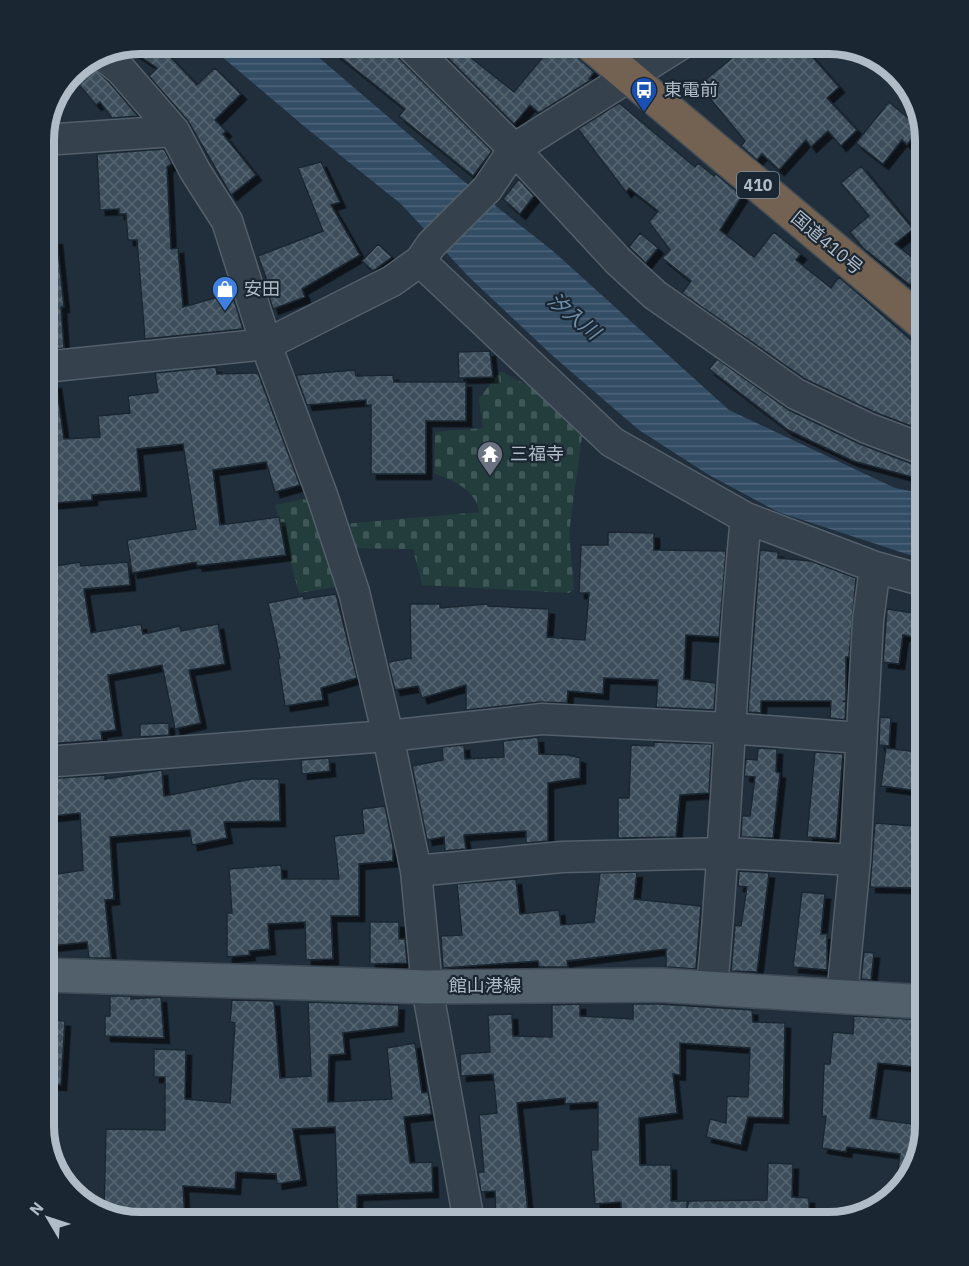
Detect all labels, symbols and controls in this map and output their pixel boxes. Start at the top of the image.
bus stop icon: 東電前 [629,75,659,113]
place label: 東電前 [664,78,718,101]
road number: 410 [737,172,779,198]
street label: 国道410号 [787,206,868,279]
shop icon: 安田 [210,274,240,312]
place label: 安田 [244,277,280,300]
water label: 汐入川 [543,286,608,346]
temple icon: 三福寺 [475,439,505,477]
place label: 三福寺 [510,442,564,465]
street label: 館山港線 [449,974,521,997]
north arrow [18,1188,78,1248]
text: N [25,1198,48,1219]

